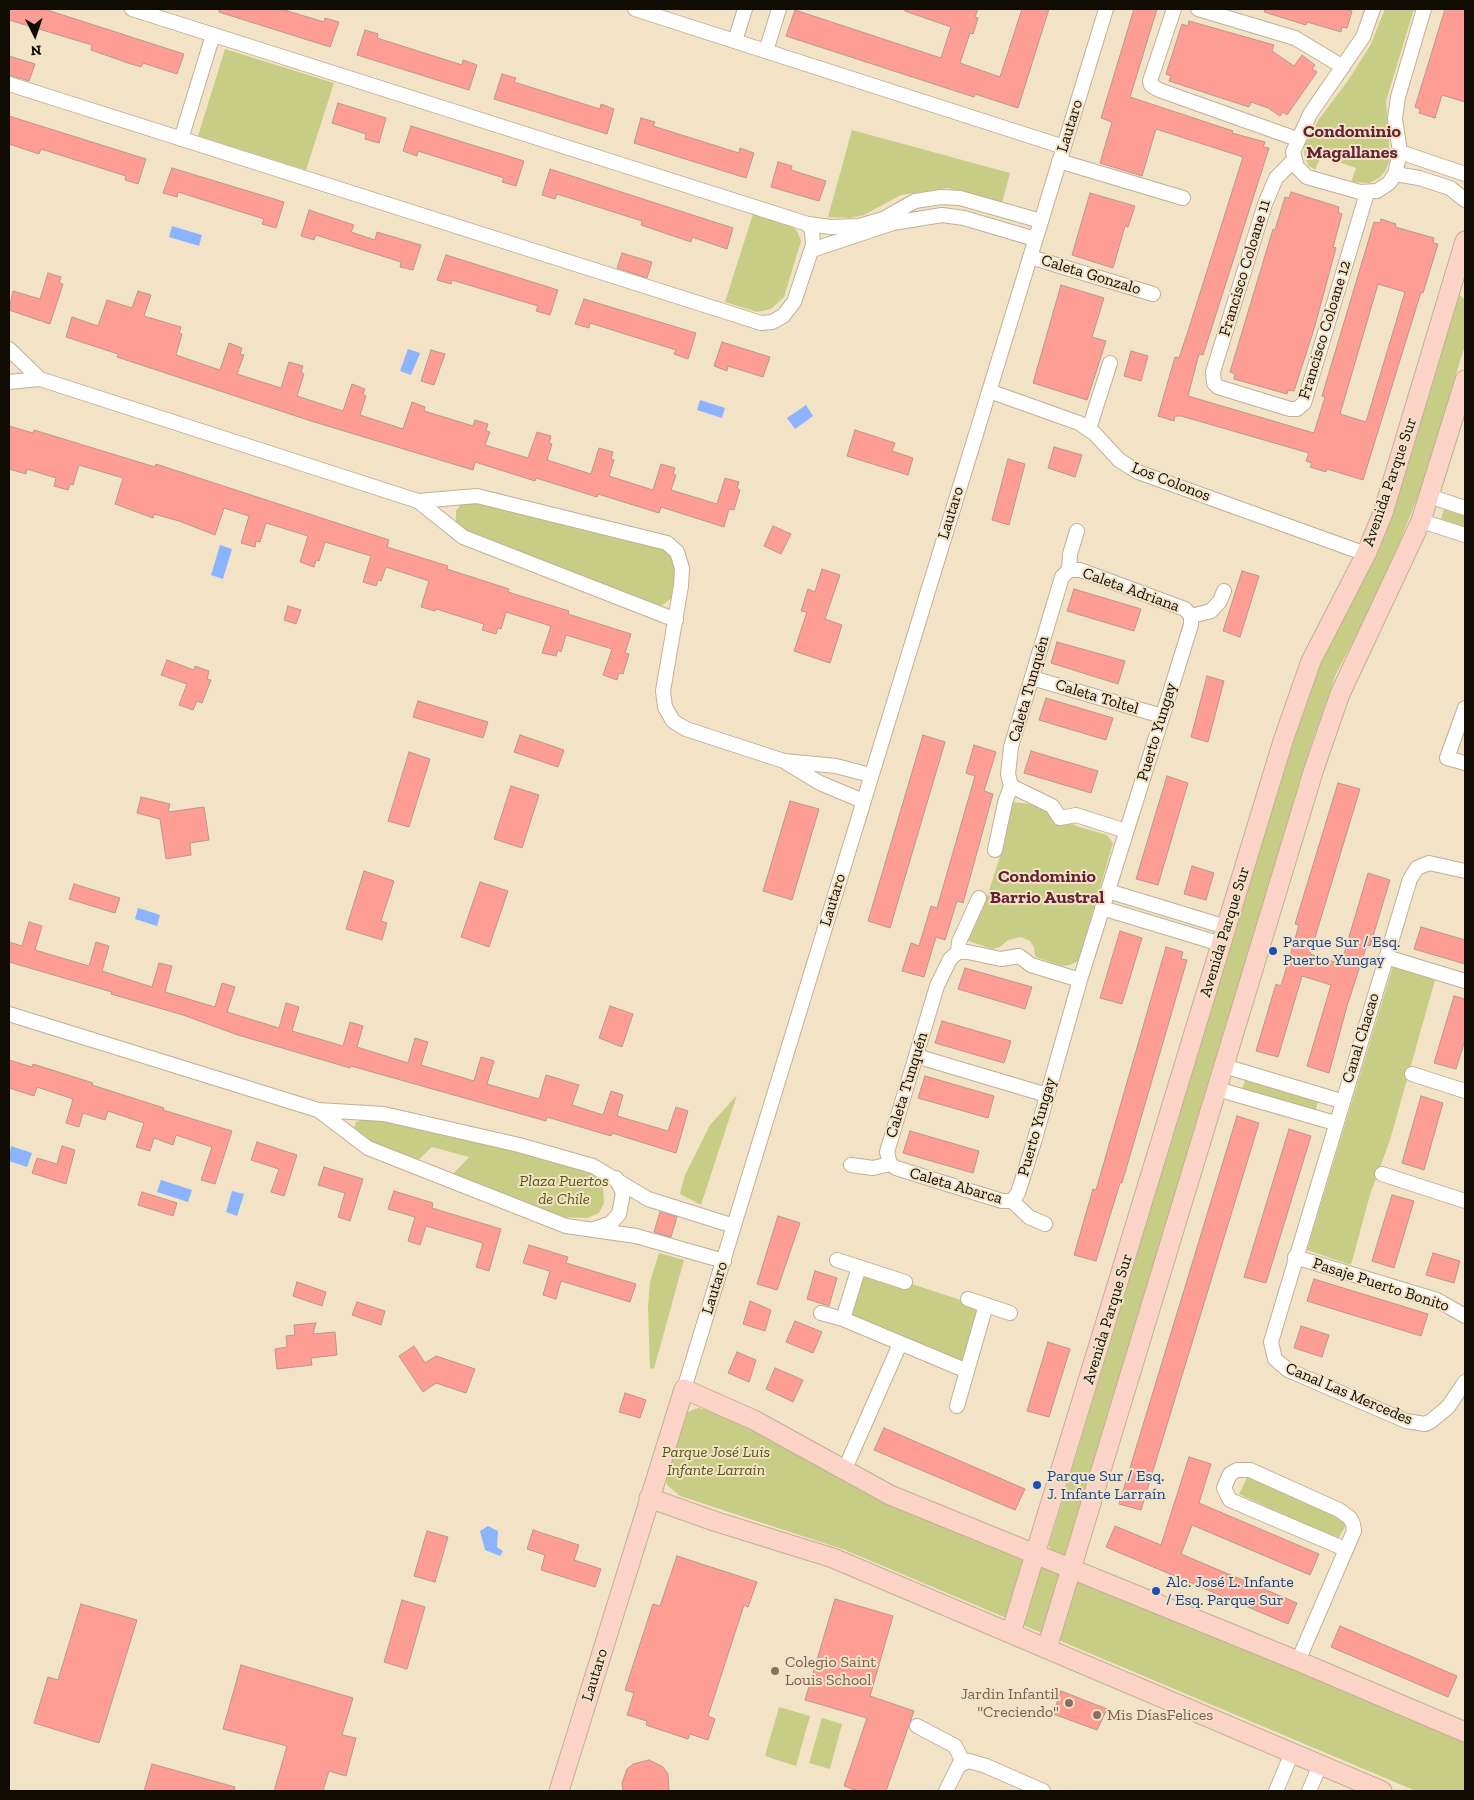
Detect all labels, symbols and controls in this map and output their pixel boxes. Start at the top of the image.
north arrow [10,10,60,60]
text: N [30,42,42,59]
street label: Lautaro [1053,97,1087,155]
district label: Condominio Magallanes [1303,121,1401,163]
street label: Francisco Coloane 11 [1215,197,1275,339]
street label: Caleta Gonzalo [1039,251,1143,299]
street label: Francisco Coloane 12 [1295,258,1355,402]
street label: Avenida Parque Sur [1359,415,1421,549]
street label: Los Colonos [1129,458,1213,506]
street label: Lautaro [934,484,968,542]
street label: Caleta Adriana [1080,564,1182,616]
street label: Caleta Tunquén [1005,634,1053,744]
street label: Caleta Toltel [1053,675,1141,719]
street label: Puerto Yungay [1133,681,1181,783]
street label: Avenida Parque Sur [1196,865,1254,999]
district label: Condominio Barrio Austral [990,866,1104,909]
street label: Lautaro [816,871,850,929]
place label: Parque Sur / Esq. Puerto Yungay [1283,932,1400,970]
marker: Parque Sur / Esq. Puerto Yungay [1267,945,1279,957]
street label: Canal Chacao [1338,991,1384,1085]
street label: Caleta Tunquén [882,1030,932,1140]
street label: Puerto Yungay [1014,1075,1060,1179]
street label: Caleta Abarca [907,1164,1005,1208]
park label: Plaza Puertos de Chile [519,1171,609,1209]
street label: Avenida Parque Sur [1079,1252,1137,1386]
street label: Pasaje Puerto Bonito [1310,1254,1452,1316]
street label: Lautaro [698,1259,732,1317]
street label: Canal Las Mercedes [1283,1359,1415,1429]
park label: Parque José Luis Infante Larrain [662,1442,770,1480]
place label: Parque Sur / Esq. J. Infante Larraín [1047,1466,1166,1504]
marker: Parque Sur / Esq. J. Infante Larraín [1031,1479,1043,1491]
place label: Alc. José L. Infante / Esq. Parque Sur [1166,1572,1294,1610]
marker: Alc. José L. Infante / Esq. Parque Sur [1150,1585,1162,1597]
street label: Lautaro [578,1646,612,1704]
place label: Colegio Saint Louis School [785,1652,876,1690]
marker: Colegio Saint Louis School [769,1665,781,1677]
place label: Jardin Infantil "Creciendo" [961,1684,1059,1722]
marker: Jardin Infantil "Creciendo" [1063,1697,1075,1709]
place label: Mis DíasFelices [1107,1705,1213,1725]
marker: Mis DíasFelices [1091,1709,1103,1721]

